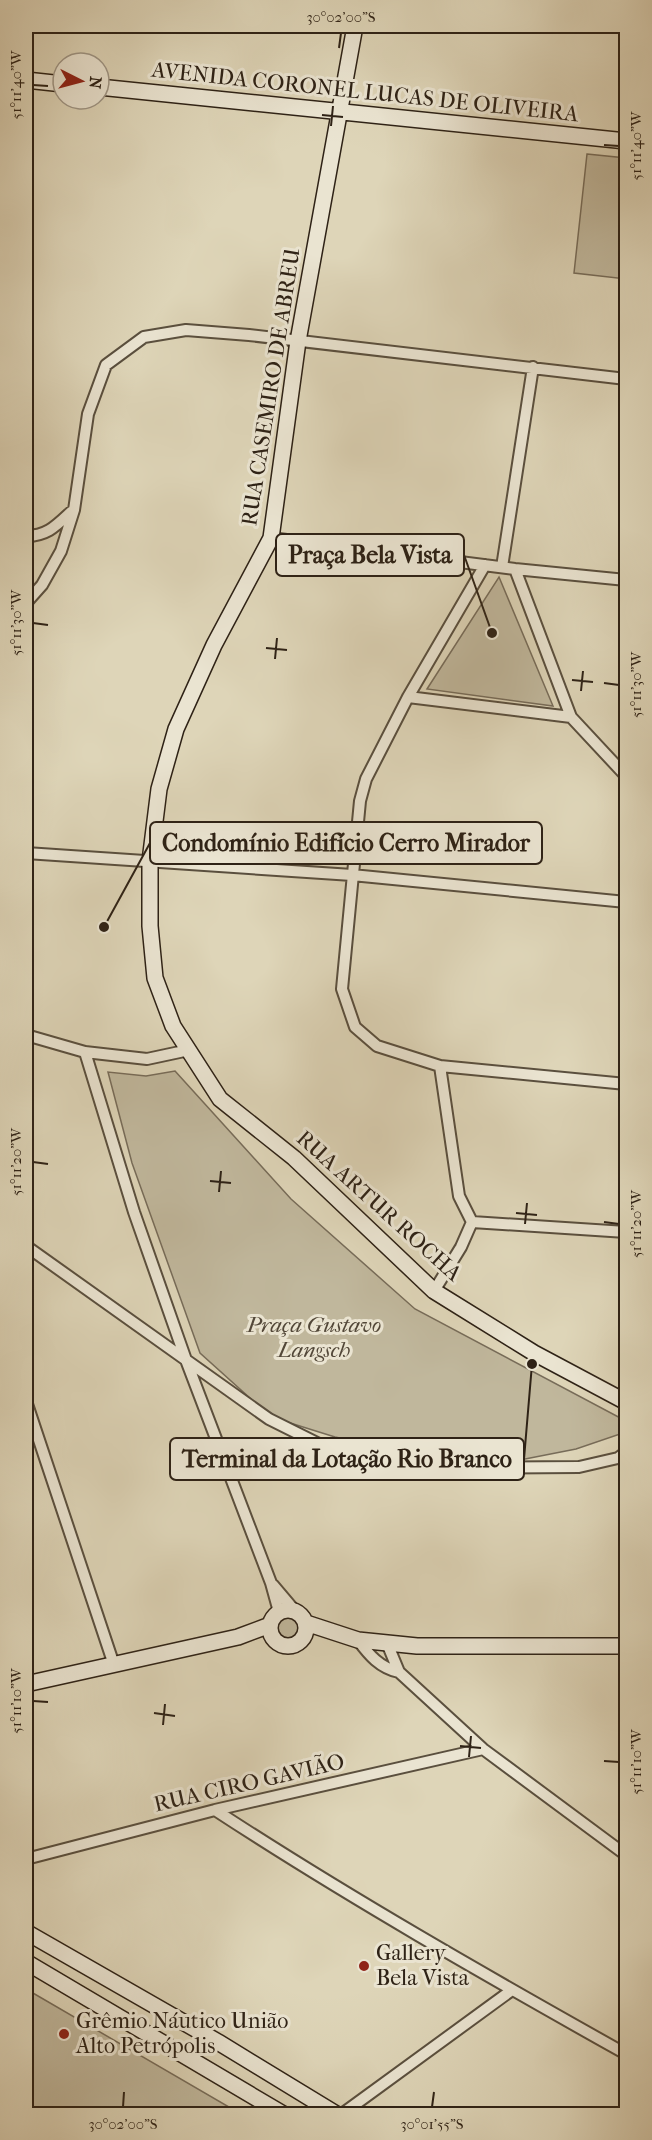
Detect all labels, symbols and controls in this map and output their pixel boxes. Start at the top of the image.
text: 30°02'00"S [306,8,376,26]
text: 51°11'40"W [7,49,25,119]
north arrow [51,51,111,111]
street label: AVENIDA CORONEL LUCAS DE OLIVEIRA [149,57,580,127]
text: N [85,75,106,90]
text: 51°11'40"W [627,110,645,180]
street label: RUA CASEMIRO DE ABREU [236,246,306,528]
callout: Praça Bela Vista [276,534,464,576]
text: Praça Bela Vista [288,541,453,570]
text: 51°11'30"W [7,589,25,656]
text: 51°11'30"W [627,651,645,718]
callout: Condomínio Edifício Cerro Mirador [150,822,542,864]
text: Condomínio Edifício Cerro Mirador [162,829,531,857]
street label: RUA ARTUR ROCHA [291,1125,467,1287]
text: 51°11'20"W [7,1127,25,1196]
text: 51°11'20"W [627,1189,645,1258]
park label: Praça Gustavo Langsch [246,1312,381,1363]
callout: Terminal da Lotação Rio Branco [170,1438,524,1480]
text: Terminal da Lotação Rio Branco [181,1445,512,1474]
text: 51°11'10"W [7,1667,25,1734]
text: 51°11'10"W [627,1728,645,1795]
street label: RUA CIRO GAVIÃO [151,1747,347,1818]
place label: Gallery Bela Vista [376,1940,470,1991]
marker: Gallery Bela Vista [357,1959,371,1973]
place label: Grêmio Náutico União Alto Petrópolis [75,2008,288,2059]
marker: Grêmio Náutico União Alto Petrópolis [57,2027,71,2041]
text: 30°02'00"S [88,2115,158,2133]
text: 30°01'55"S [400,2115,464,2133]

